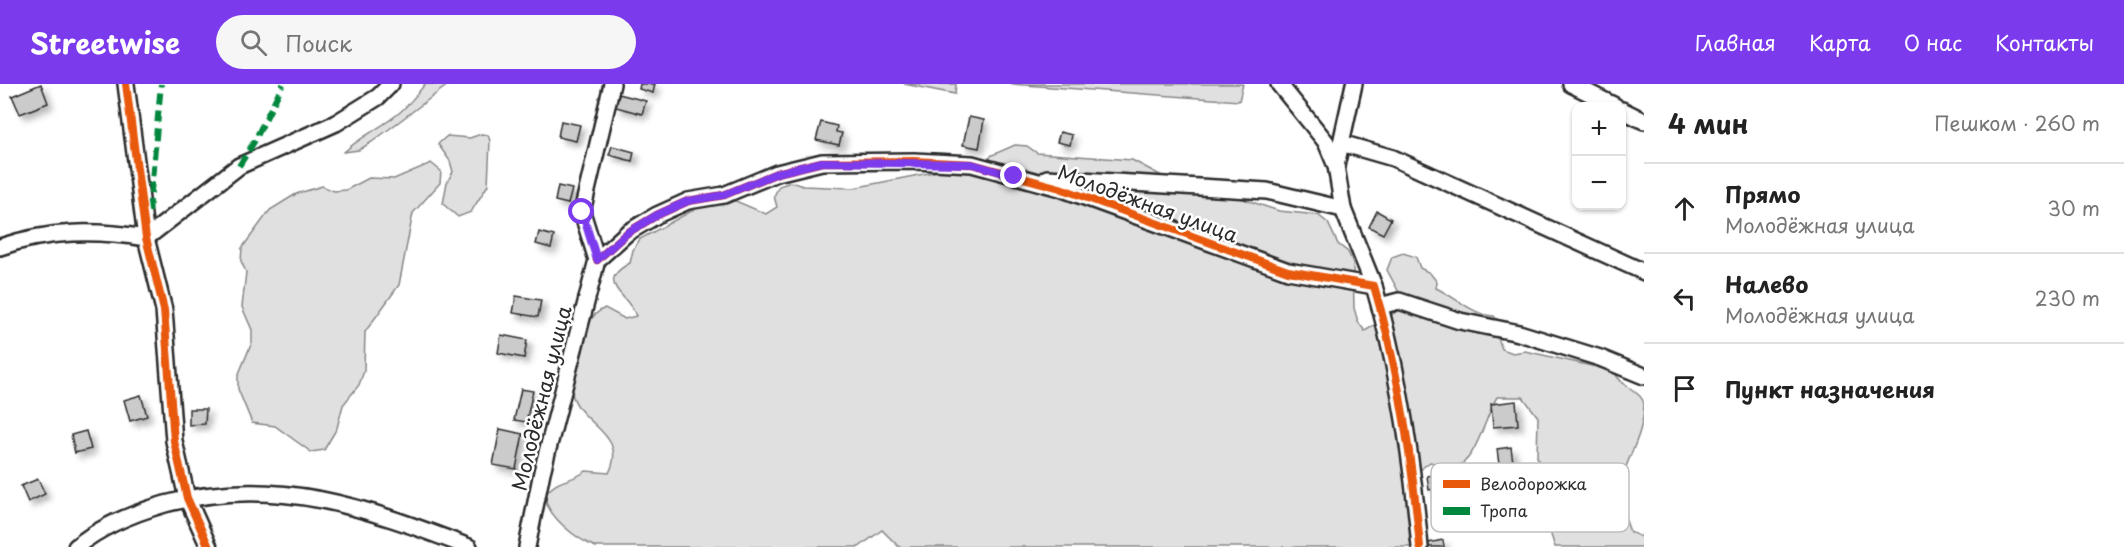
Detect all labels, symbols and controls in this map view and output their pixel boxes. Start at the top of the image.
search box [216,15,636,69]
text: Streetwise [30,21,180,64]
icon: search [237,26,270,59]
text: Поиск [285,26,352,59]
text: Главная [1695,26,1776,58]
text: Карта [1809,26,1871,58]
text: О нас [1904,26,1962,58]
text: Контакты [1995,26,2094,58]
map controls [1572,102,1626,210]
button: + [1572,102,1626,156]
text: 4 мин [1668,104,1749,143]
text: Пешком · 260 m [1934,108,2100,138]
street label: Молодёжная улица [1054,156,1243,250]
button: − [1572,156,1626,210]
route end [1000,162,1026,188]
text: Прямо [1725,177,1800,210]
icon: ahead [1668,192,1701,225]
text: 30 m [2047,193,2100,223]
route start [568,198,594,224]
text: Молодёжная улица [1725,210,1915,240]
text: Налево [1725,267,1808,300]
icon: left [1668,282,1701,315]
text: 230 m [2035,283,2100,313]
text: Молодёжная улица [1725,300,1915,330]
street label: Молодёжная улица [504,302,579,494]
icon: arrive [1668,372,1701,405]
text: Пункт назначения [1725,372,1935,405]
legend [1431,463,1629,532]
text: Велодорожка [1480,471,1587,495]
text: Тропа [1480,498,1528,522]

